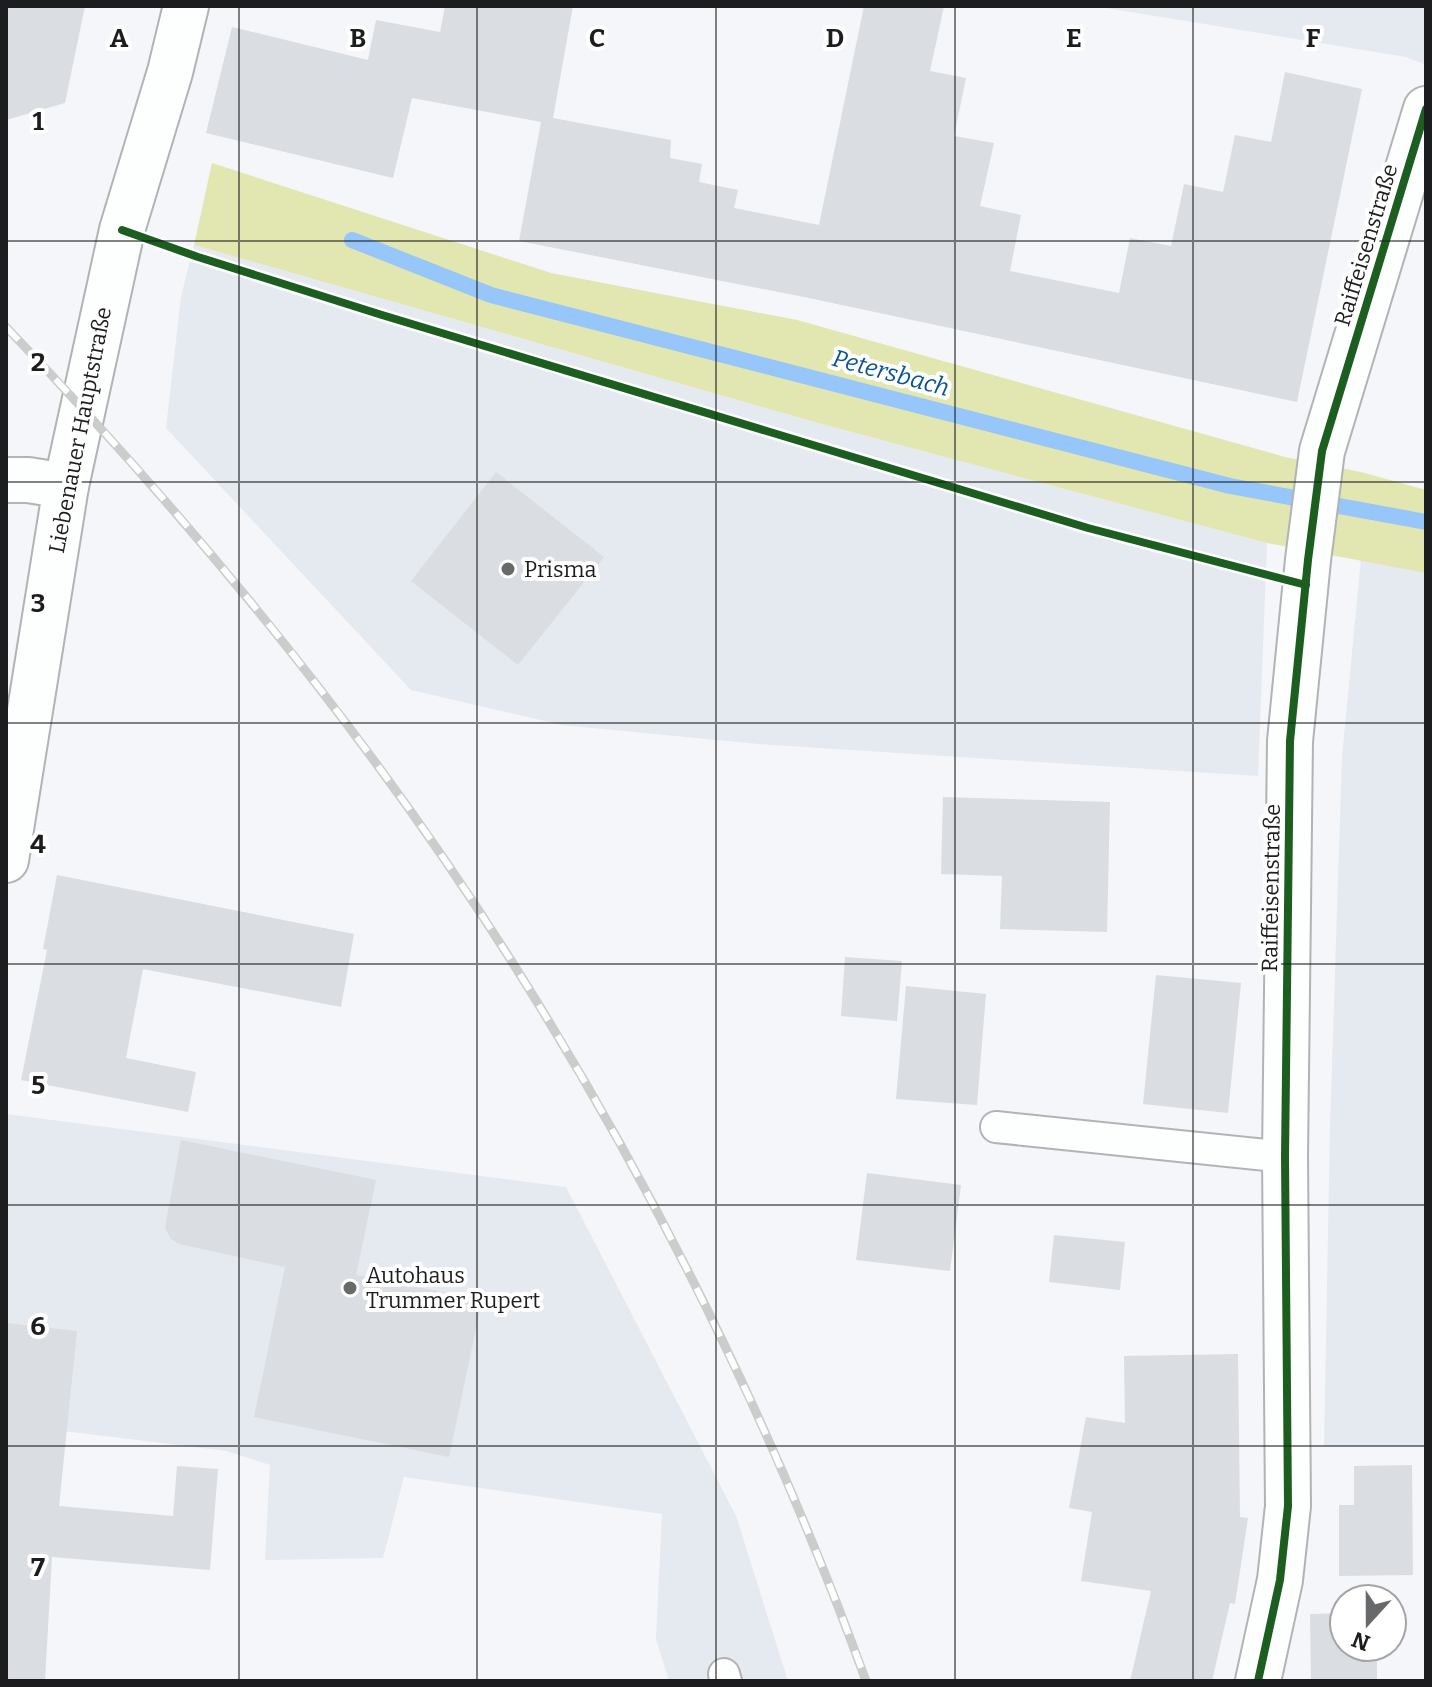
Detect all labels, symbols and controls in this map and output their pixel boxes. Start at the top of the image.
text: A [110,23,129,54]
text: B [350,23,366,54]
text: C [589,23,605,54]
text: D [826,23,844,54]
text: E [1066,23,1082,54]
text: F [1306,23,1321,54]
text: 1 [32,106,44,137]
street label: Raiffeisenstraße [1329,161,1403,329]
street label: Liebenauer Hauptstraße [43,305,117,555]
water label: Petersbach [829,344,953,402]
text: 2 [31,347,45,378]
place label: Prisma [524,556,596,583]
marker: Prisma [499,560,517,578]
text: 3 [31,588,45,619]
street label: Raiffeisenstraße [1256,804,1286,972]
text: 4 [30,829,46,860]
text: 5 [31,1070,45,1101]
place label: Autohaus Trummer Rupert [366,1262,540,1314]
marker: Autohaus Trummer Rupert [341,1279,359,1297]
text: 6 [30,1311,46,1342]
text: 7 [31,1552,45,1583]
north arrow [1328,1583,1408,1663]
text: N [1348,1626,1374,1657]

